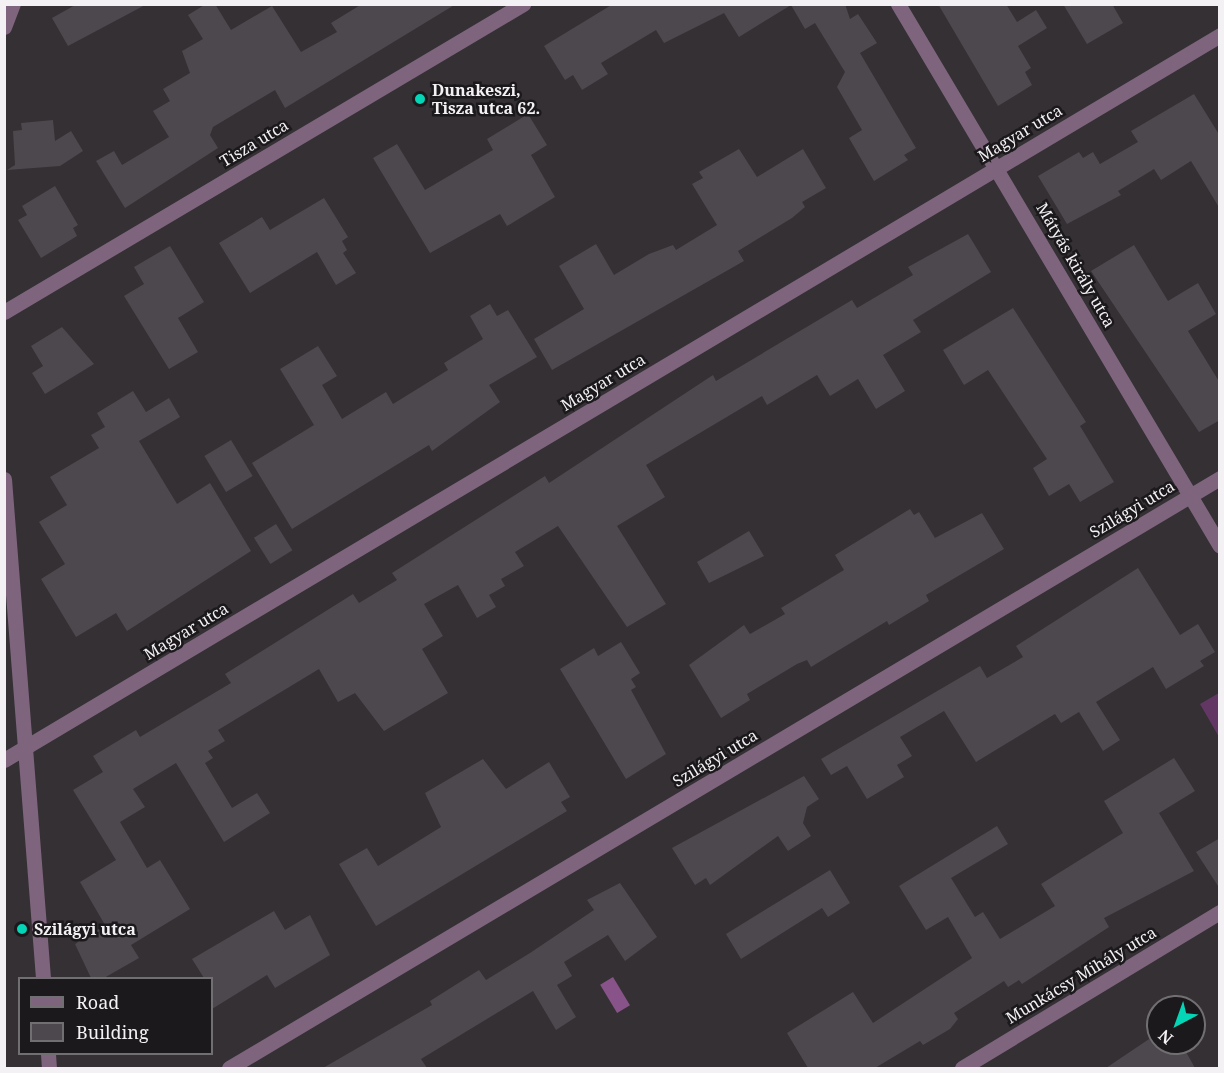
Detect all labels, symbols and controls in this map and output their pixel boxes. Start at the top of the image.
place label: Dunakeszi, Tisza utca 62. [432,80,540,118]
marker: Dunakeszi, Tisza utca 62. [413,92,427,106]
street label: Magyar utca [974,100,1066,166]
street label: Tisza utca [216,115,292,171]
street label: Mátyás király utca [1033,199,1119,331]
street label: Magyar utca [557,349,649,415]
street label: Szilágyi utca [1086,476,1178,542]
street label: Magyar utca [140,598,232,664]
street label: Szilágyi utca [669,725,761,791]
place label: Szilágyi utca [34,919,136,939]
marker: Szilágyi utca [15,922,29,936]
street label: Munkácsy Mihály utca [1002,922,1160,1028]
legend [18,977,213,1055]
text: Road [76,990,119,1014]
north arrow [1146,995,1206,1055]
text: Building [76,1020,149,1044]
text: N [1154,1025,1177,1050]

